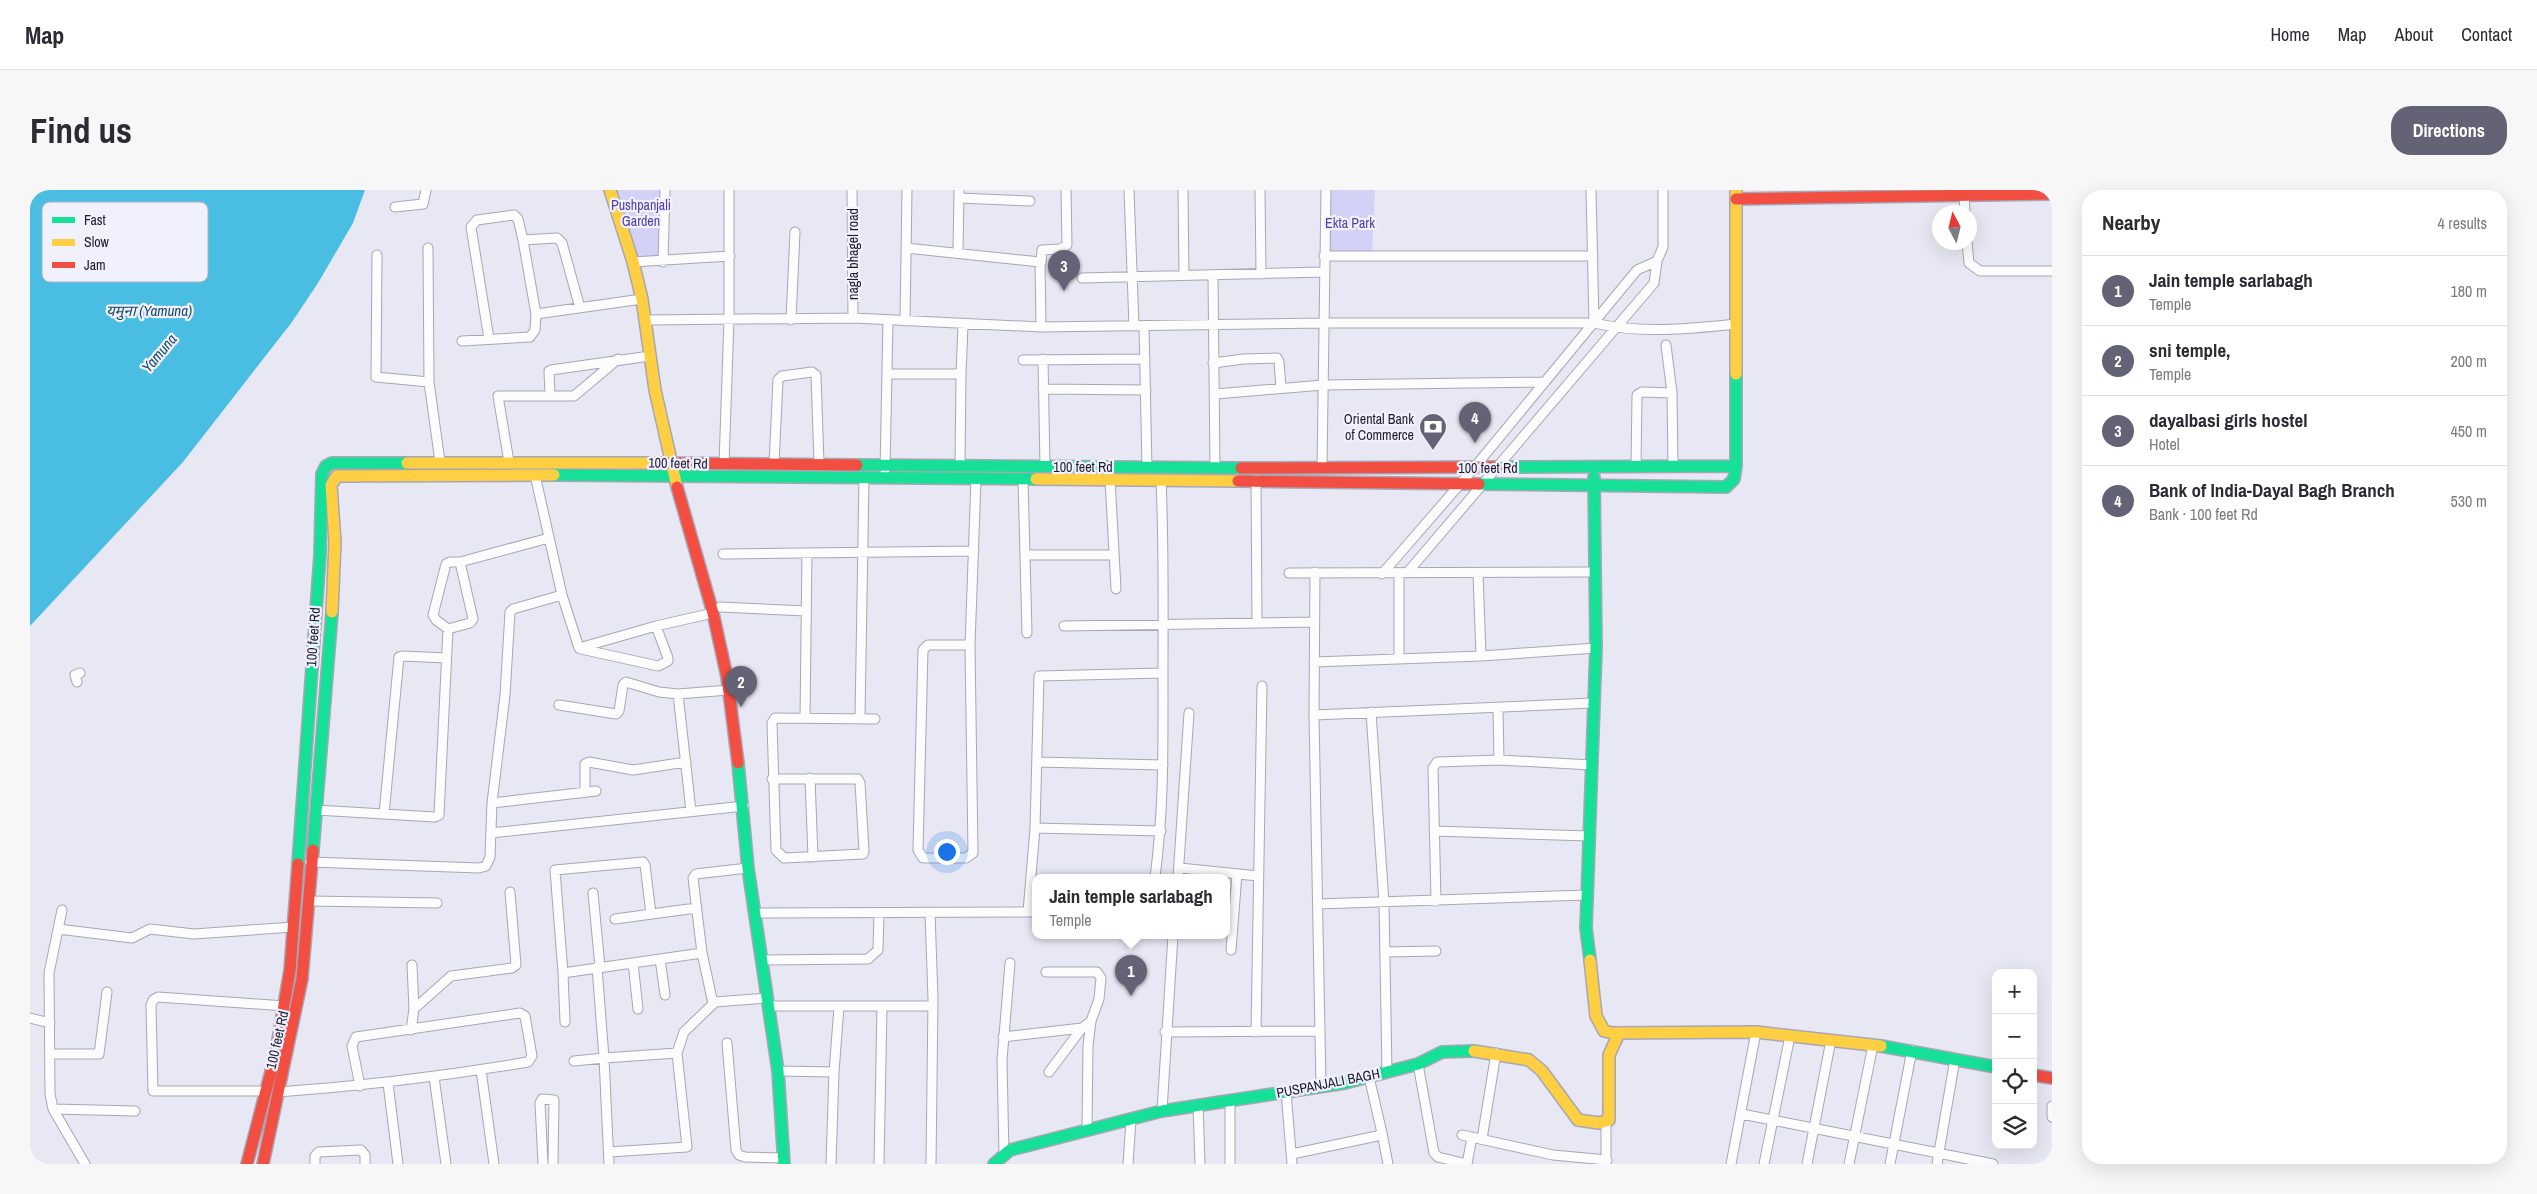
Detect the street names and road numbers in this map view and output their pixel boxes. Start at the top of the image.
street label: nagla bhagel road [844,208,862,300]
street label: 100 feet Rd [648,453,708,473]
street label: 100 feet Rd [1053,458,1113,476]
street label: 100 feet Rd [1458,459,1518,477]
street label: 100 feet Rd [302,607,324,667]
street label: 100 feet Rd [262,1009,292,1071]
street label: PUSPANJALI BAGH [1275,1064,1381,1102]

